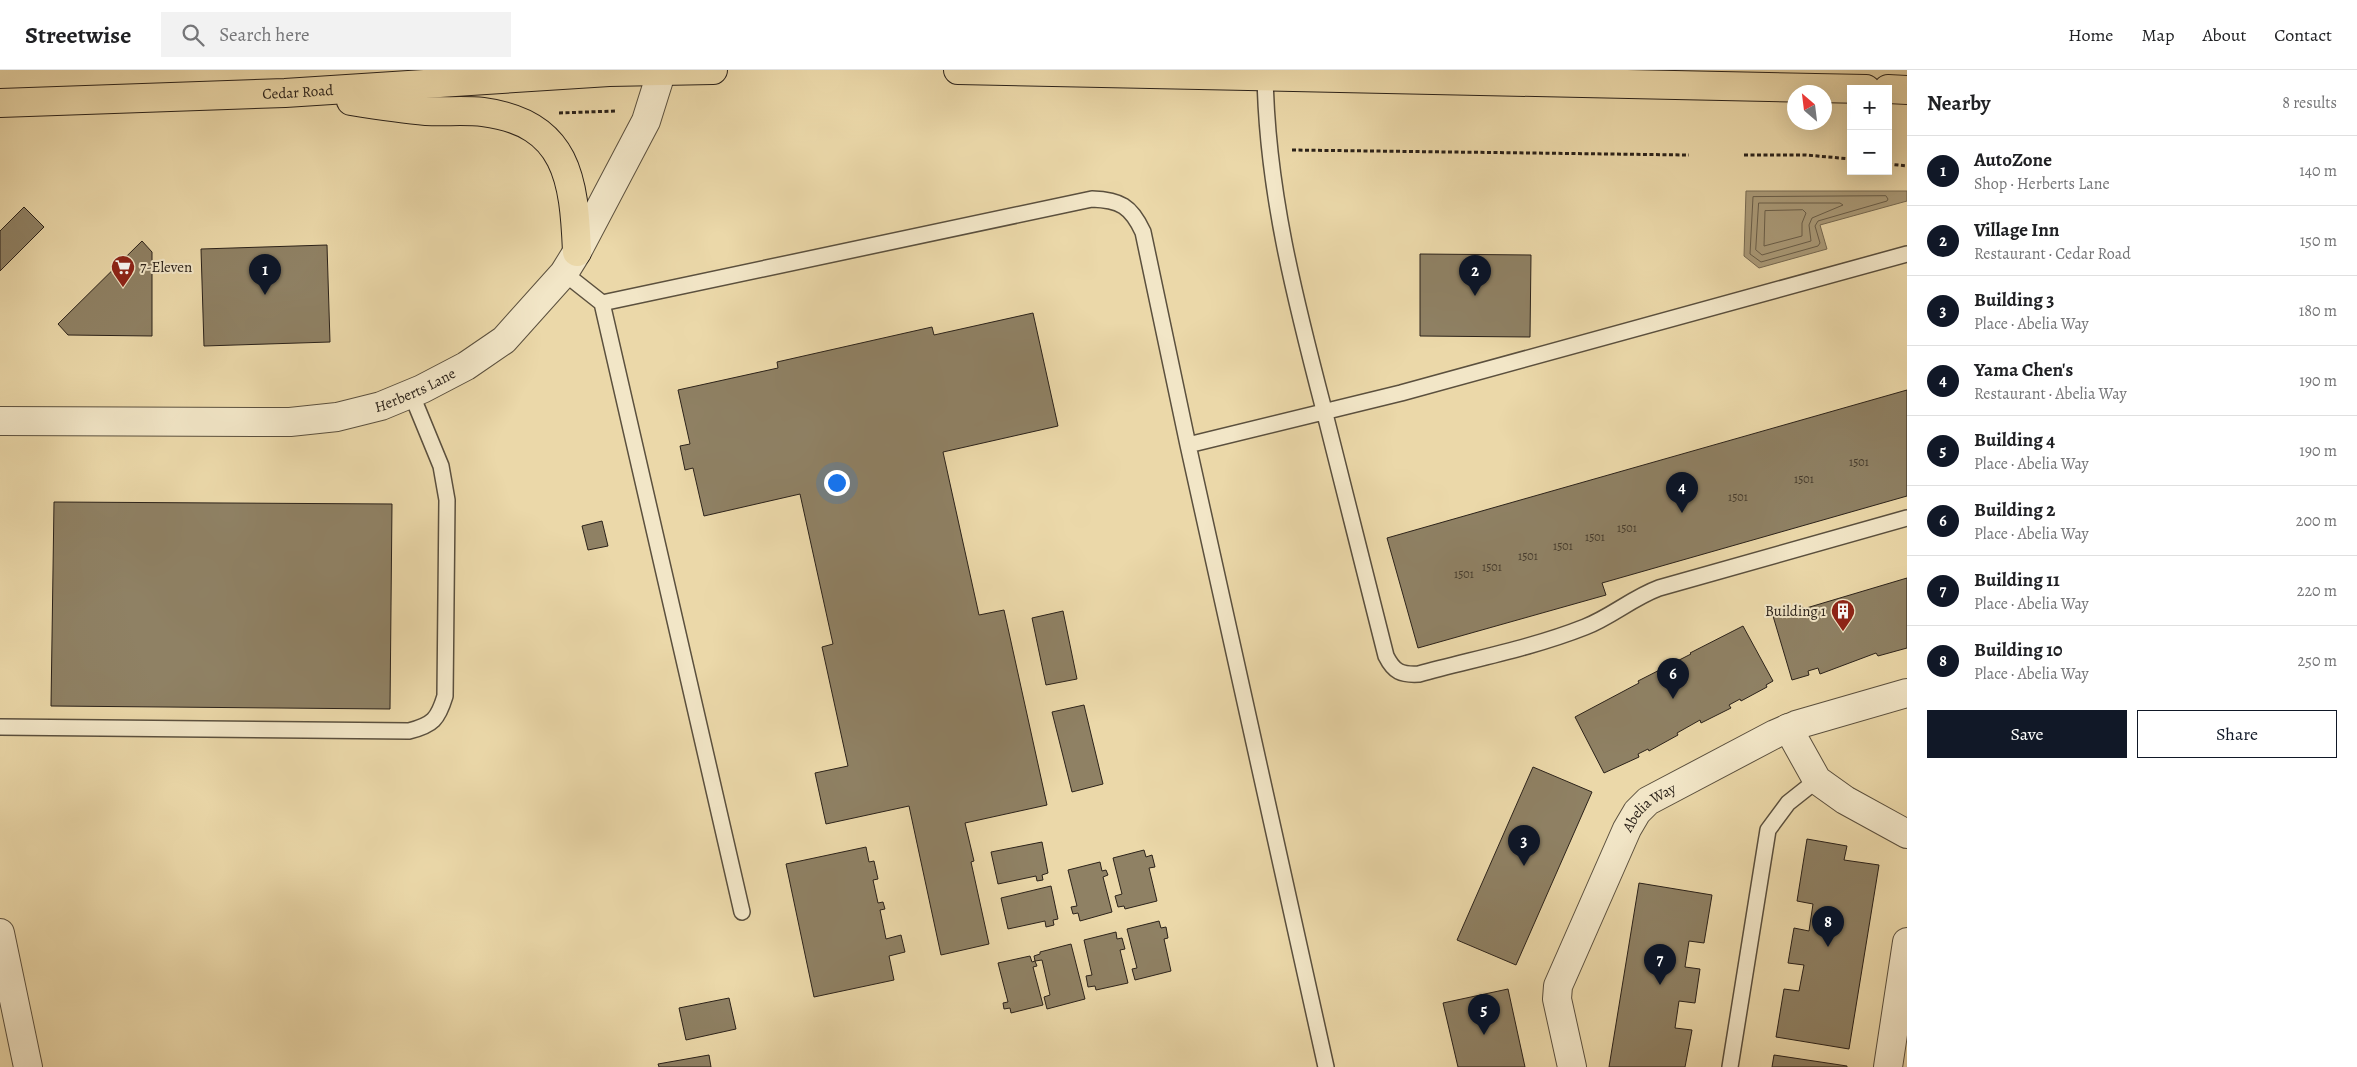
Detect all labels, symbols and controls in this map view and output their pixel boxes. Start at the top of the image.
search box [161,12,511,57]
text: Streetwise [25,19,131,51]
icon: search [179,21,207,49]
text: Search here [219,22,310,48]
text: Home [2068,23,2113,47]
text: Map [2141,23,2174,47]
text: About [2202,23,2246,47]
text: Contact [2274,23,2332,47]
street label: Cedar Road [262,80,335,104]
north arrow [1787,85,1832,130]
map controls [1847,85,1892,175]
button: + [1847,85,1892,130]
text: Nearby [1927,89,1990,117]
text: 8 results [2282,92,2337,114]
button: − [1847,130,1892,175]
text: AutoZone [1974,147,2052,173]
text: 1 [1940,160,1946,182]
text: 140 m [2299,160,2337,182]
text: Shop · Herberts Lane [1974,173,2110,195]
text: Village Inn [1974,217,2060,243]
text: 2 [1939,230,1947,252]
text: 150 m [2300,230,2337,252]
text: Restaurant · Cedar Road [1974,243,2131,265]
supermarket icon: 7-Eleven [110,254,136,288]
pin: 1 [249,254,281,295]
pin: 2 [1459,255,1491,296]
place label: 7-Eleven [140,257,192,277]
text: Building 3 [1974,287,2054,313]
text: 3 [1940,300,1946,322]
text: 180 m [2299,300,2337,322]
text: Place · Abelia Way [1974,313,2089,335]
text: Yama Chen's [1974,357,2073,383]
street label: Herberts Lane [373,363,459,417]
text: 4 [1939,370,1947,392]
text: 190 m [2299,370,2337,392]
text: Restaurant · Abelia Way [1974,383,2127,405]
text: Building 4 [1974,427,2055,453]
text: 5 [1940,440,1946,462]
text: 190 m [2299,440,2337,462]
text: Place · Abelia Way [1974,453,2089,475]
house number: 1501 [1849,454,1869,470]
your location [824,470,850,496]
house number: 1501 [1794,471,1814,487]
pin: 4 [1666,472,1698,513]
house number: 1501 [1728,489,1748,505]
text: Building 2 [1974,497,2055,523]
text: 6 [1939,510,1947,532]
text: 200 m [2296,510,2337,532]
house number: 1501 [1617,520,1637,536]
text: Place · Abelia Way [1974,523,2089,545]
house number: 1501 [1585,529,1605,545]
house number: 1501 [1553,538,1573,554]
house number: 1501 [1518,548,1538,564]
house number: 1501 [1482,559,1502,575]
house number: 1501 [1454,566,1474,582]
text: Building 11 [1974,567,2060,593]
text: 7 [1940,580,1946,602]
text: 220 m [2297,580,2337,602]
text: Place · Abelia Way [1974,593,2089,615]
building icon: Building 1 [1830,598,1856,632]
place label: Building 1 [1765,601,1826,621]
text: Building 10 [1974,637,2063,663]
text: 8 [1939,650,1947,672]
text: 250 m [2298,650,2337,672]
pin: 6 [1657,658,1689,699]
text: Place · Abelia Way [1974,663,2089,685]
button: Save [1927,710,2127,758]
button: Share [2137,710,2337,758]
street label: Abelia Way [1617,778,1679,836]
pin: 3 [1508,825,1540,866]
pin: 8 [1812,906,1844,947]
pin: 7 [1644,944,1676,985]
pin: 5 [1468,994,1500,1035]

